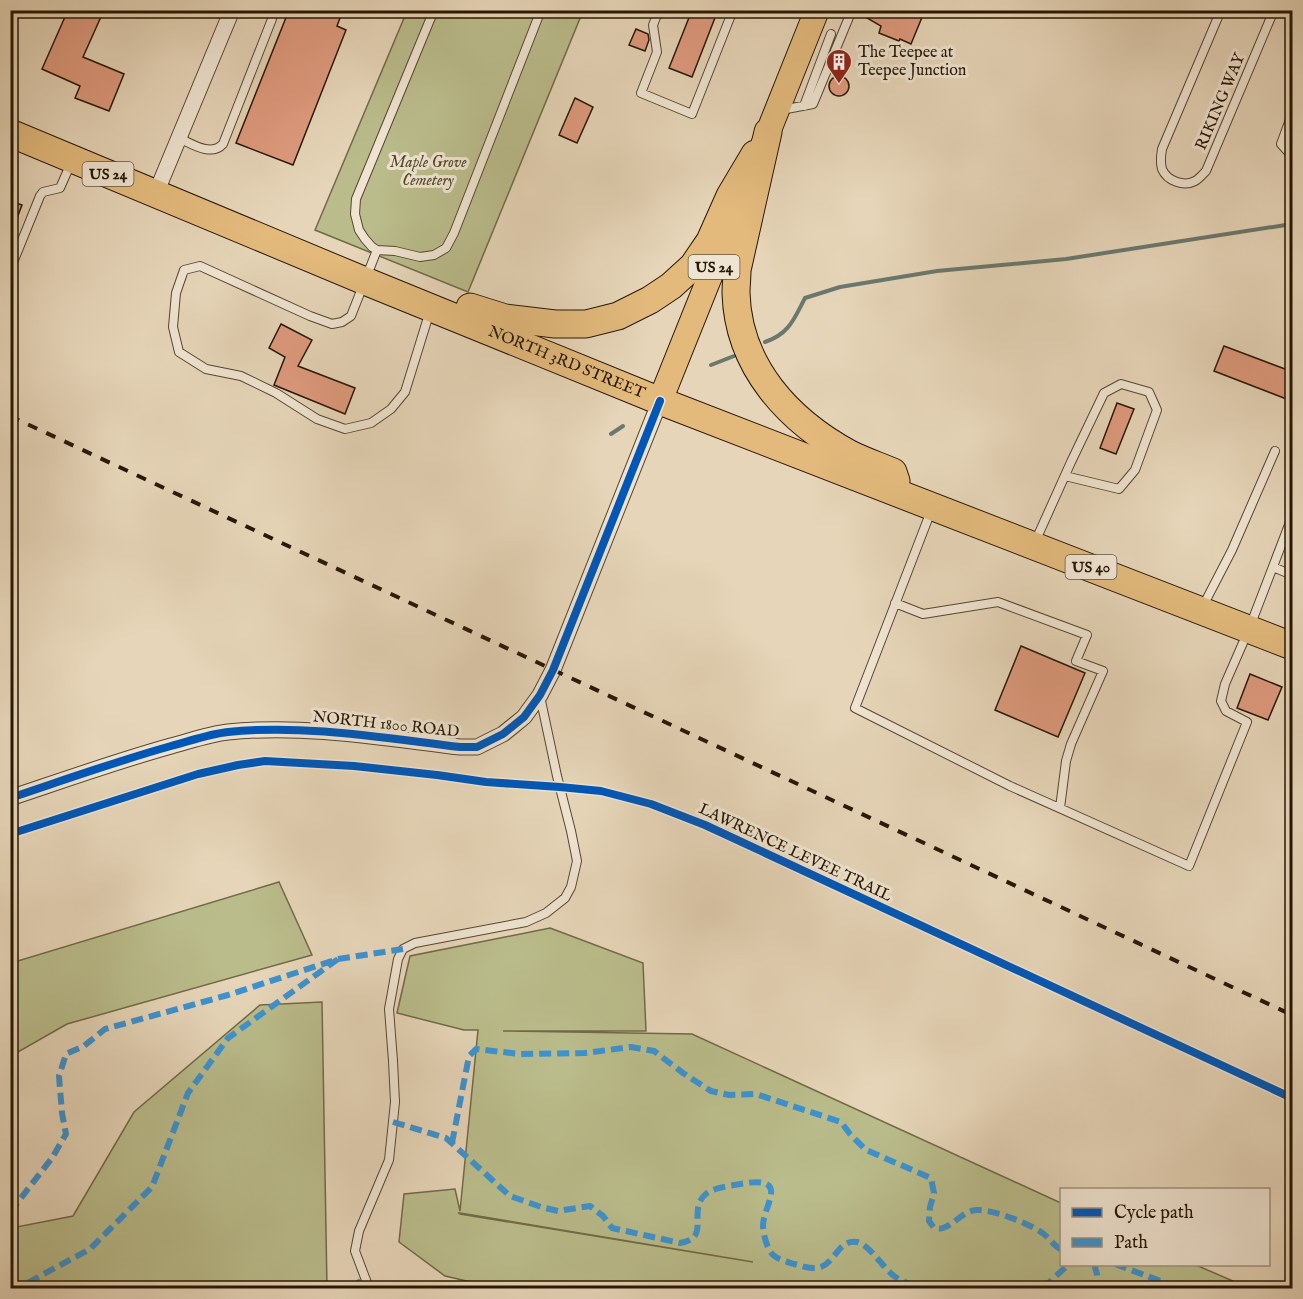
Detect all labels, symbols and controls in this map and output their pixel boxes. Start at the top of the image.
place label: The Teepee at Teepee Junction [858,43,967,81]
building icon: The Teepee at Teepee Junction [824,47,854,85]
street label: RIKING WAY [1192,50,1251,153]
park label: Maple Grove Cemetery [389,153,467,191]
road number: US 24 [82,162,134,186]
road number: US 24 [688,255,740,279]
street label: NORTH 3RD STREET [485,322,648,404]
road number: US 40 [1066,555,1116,579]
street label: NORTH 1800 ROAD [312,707,460,743]
street label: LAWRENCE LEVEE TRAIL [695,799,895,907]
legend [1060,1188,1270,1266]
text: Cycle path [1114,1202,1194,1225]
text: Path [1114,1232,1148,1255]

